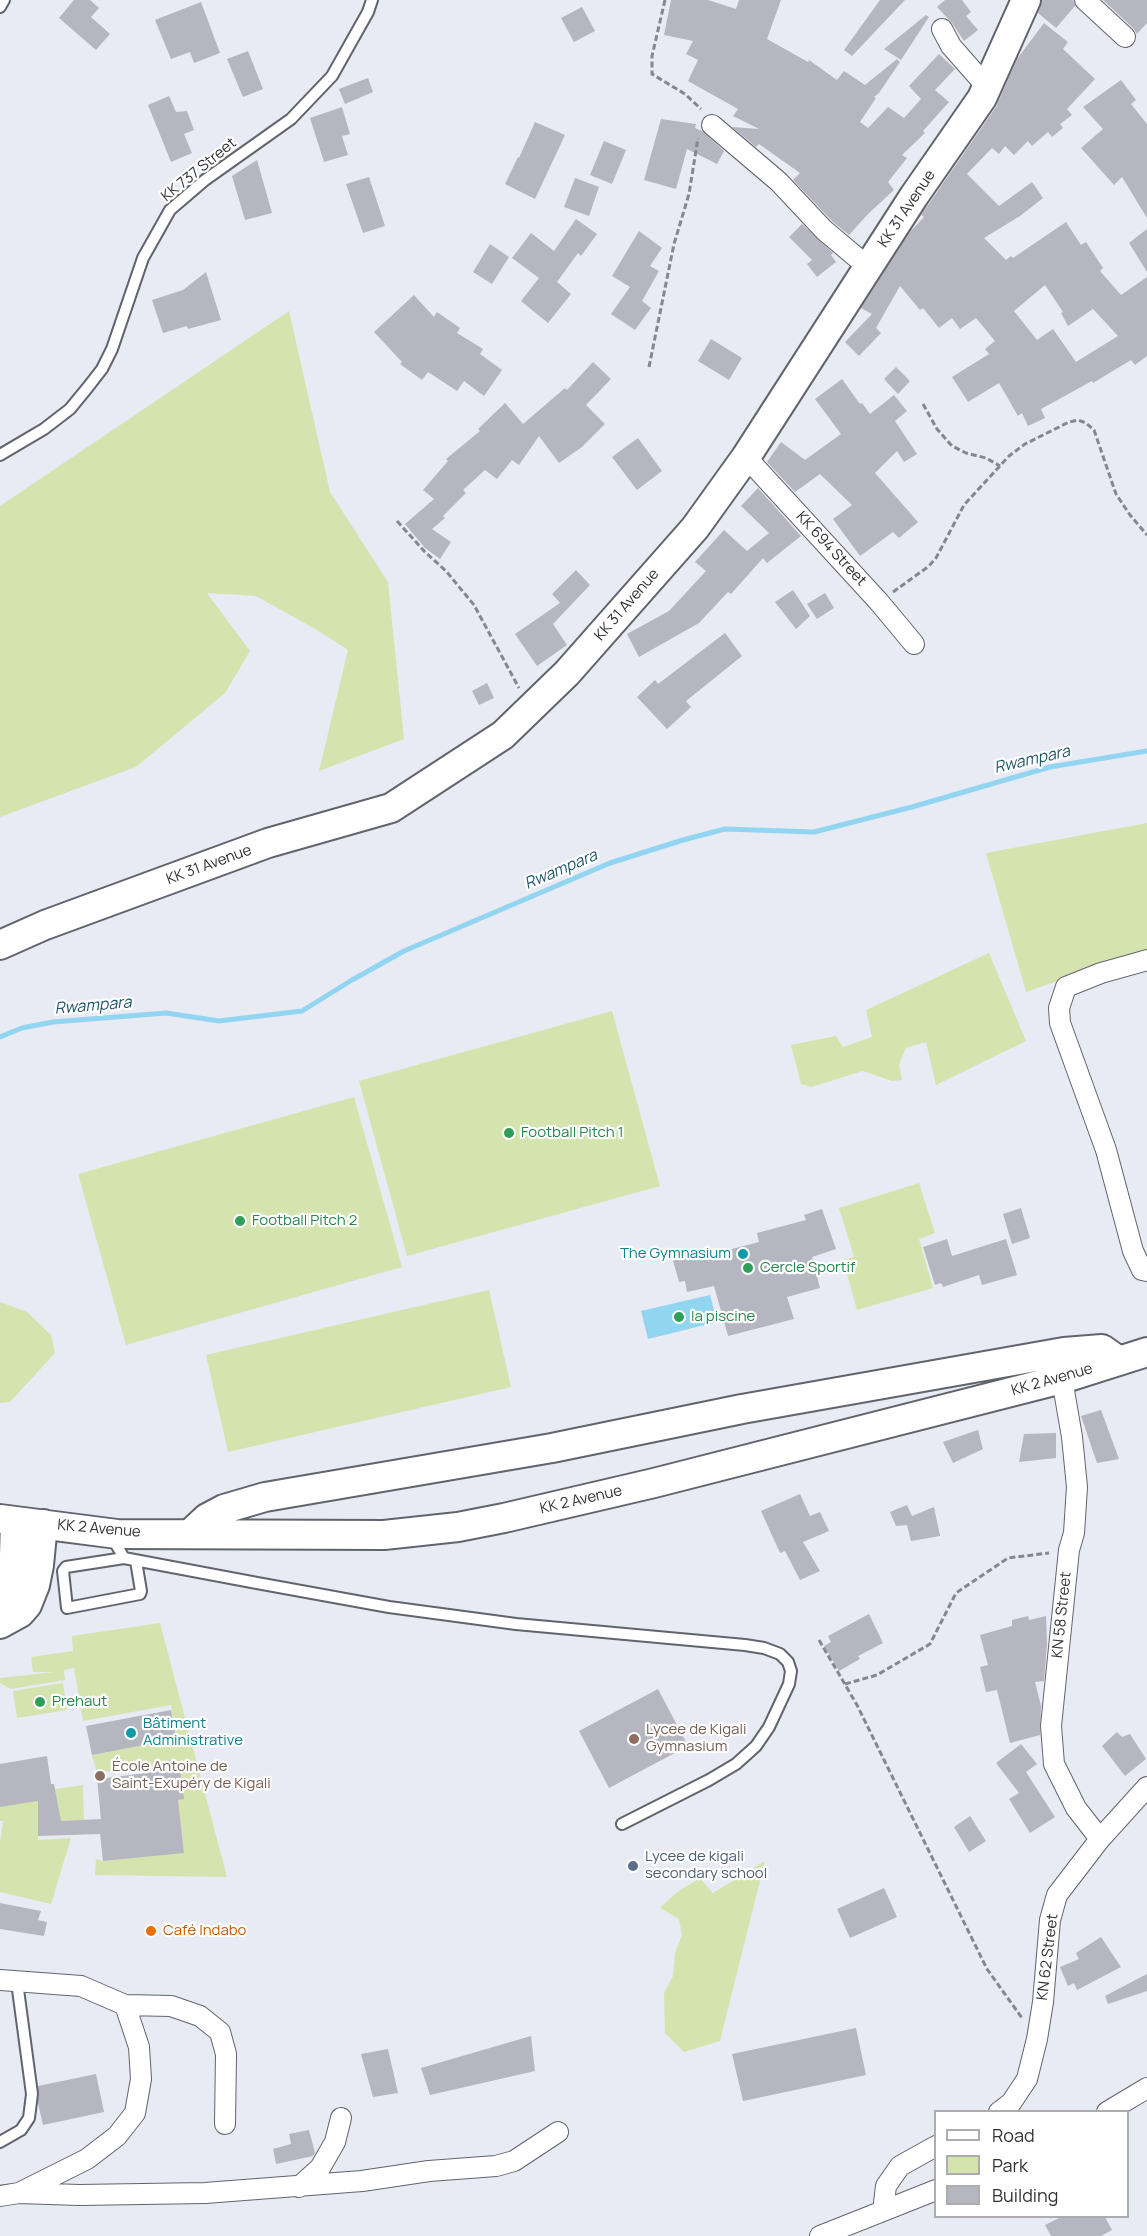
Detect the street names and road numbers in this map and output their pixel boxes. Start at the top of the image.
street label: KK 737 Street [158,134,240,206]
street label: KK 31 Avenue [875,167,939,251]
street label: KK 694 Street [792,508,870,590]
street label: KK 31 Avenue [591,565,663,645]
street label: KK 31 Avenue [164,841,254,889]
street label: KK 2 Avenue [1009,1360,1095,1400]
street label: KK 2 Avenue [538,1482,624,1518]
street label: KK 2 Avenue [57,1516,141,1542]
street label: KN 58 Street [1049,1571,1075,1659]
street label: KN 62 Street [1034,1913,1062,2001]

